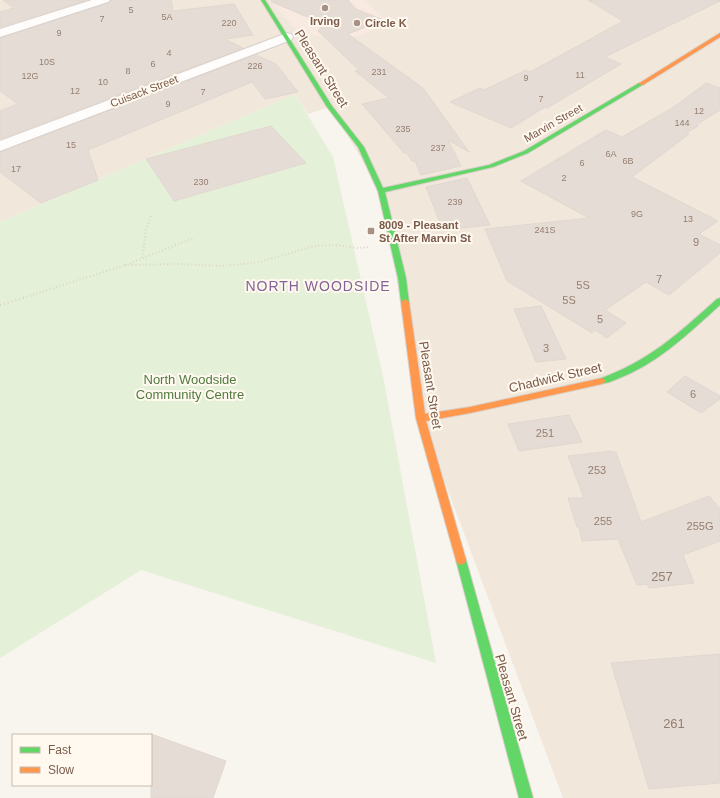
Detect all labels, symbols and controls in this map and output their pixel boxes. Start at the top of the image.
marker: Irving [320,3,330,13]
house number: 5 [128,5,134,15]
house number: 5A [161,12,173,22]
house number: 7 [99,14,105,24]
place label: Irving [310,15,340,27]
place label: Circle K [365,17,407,29]
house number: 220 [221,18,237,28]
marker: Circle K [352,18,362,28]
street label: Pleasant Street [292,27,352,110]
house number: 9 [56,28,62,38]
house number: 4 [166,48,172,58]
house number: 10S [39,57,55,67]
house number: 6 [150,59,156,69]
house number: 226 [247,61,263,71]
house number: 8 [125,66,131,76]
house number: 231 [371,67,387,77]
house number: 11 [575,70,585,80]
house number: 12G [21,71,39,81]
street label: Cuisack Street [108,73,180,109]
house number: 9 [523,73,529,83]
house number: 10 [98,77,108,87]
house number: 12 [70,86,80,96]
house number: 7 [200,87,206,97]
house number: 7 [538,94,544,104]
house number: 9 [165,99,171,109]
street label: Marvin Street [522,101,584,145]
house number: 12 [694,106,704,116]
house number: 144 [674,118,690,128]
house number: 235 [395,124,411,134]
house number: 15 [66,140,76,150]
house number: 237 [430,143,446,153]
house number: 6A [605,149,617,159]
house number: 6B [622,156,634,166]
house number: 6 [579,158,585,168]
house number: 17 [11,164,21,174]
house number: 2 [561,173,567,183]
house number: 230 [193,177,209,187]
house number: 239 [447,197,463,207]
house number: 9G [631,209,643,219]
house number: 13 [683,214,693,224]
place label: 8009 - Pleasant St After Marvin St [379,219,471,244]
house number: 241S [534,225,556,235]
marker: 8009 - Pleasant St After Marvin St [366,226,376,236]
house number: 9 [693,236,699,248]
house number: 7 [656,273,662,285]
district label: NORTH WOODSIDE [245,278,391,294]
house number: 5S [576,279,590,291]
house number: 5S [562,294,576,306]
house number: 5 [597,313,603,325]
street label: Pleasant Street [416,340,445,431]
house number: 3 [543,342,549,354]
street label: Chadwick Street [507,359,603,395]
park label: North Woodside Community Centre [136,372,244,402]
house number: 6 [690,388,696,400]
house number: 251 [536,427,554,439]
house number: 253 [588,464,606,476]
house number: 255 [594,515,612,527]
house number: 255G [687,520,713,532]
house number: 257 [651,569,673,584]
street label: Pleasant Street [492,652,531,742]
house number: 261 [663,716,685,731]
legend [12,734,152,786]
text: Fast [48,743,72,757]
text: Slow [48,763,74,777]

